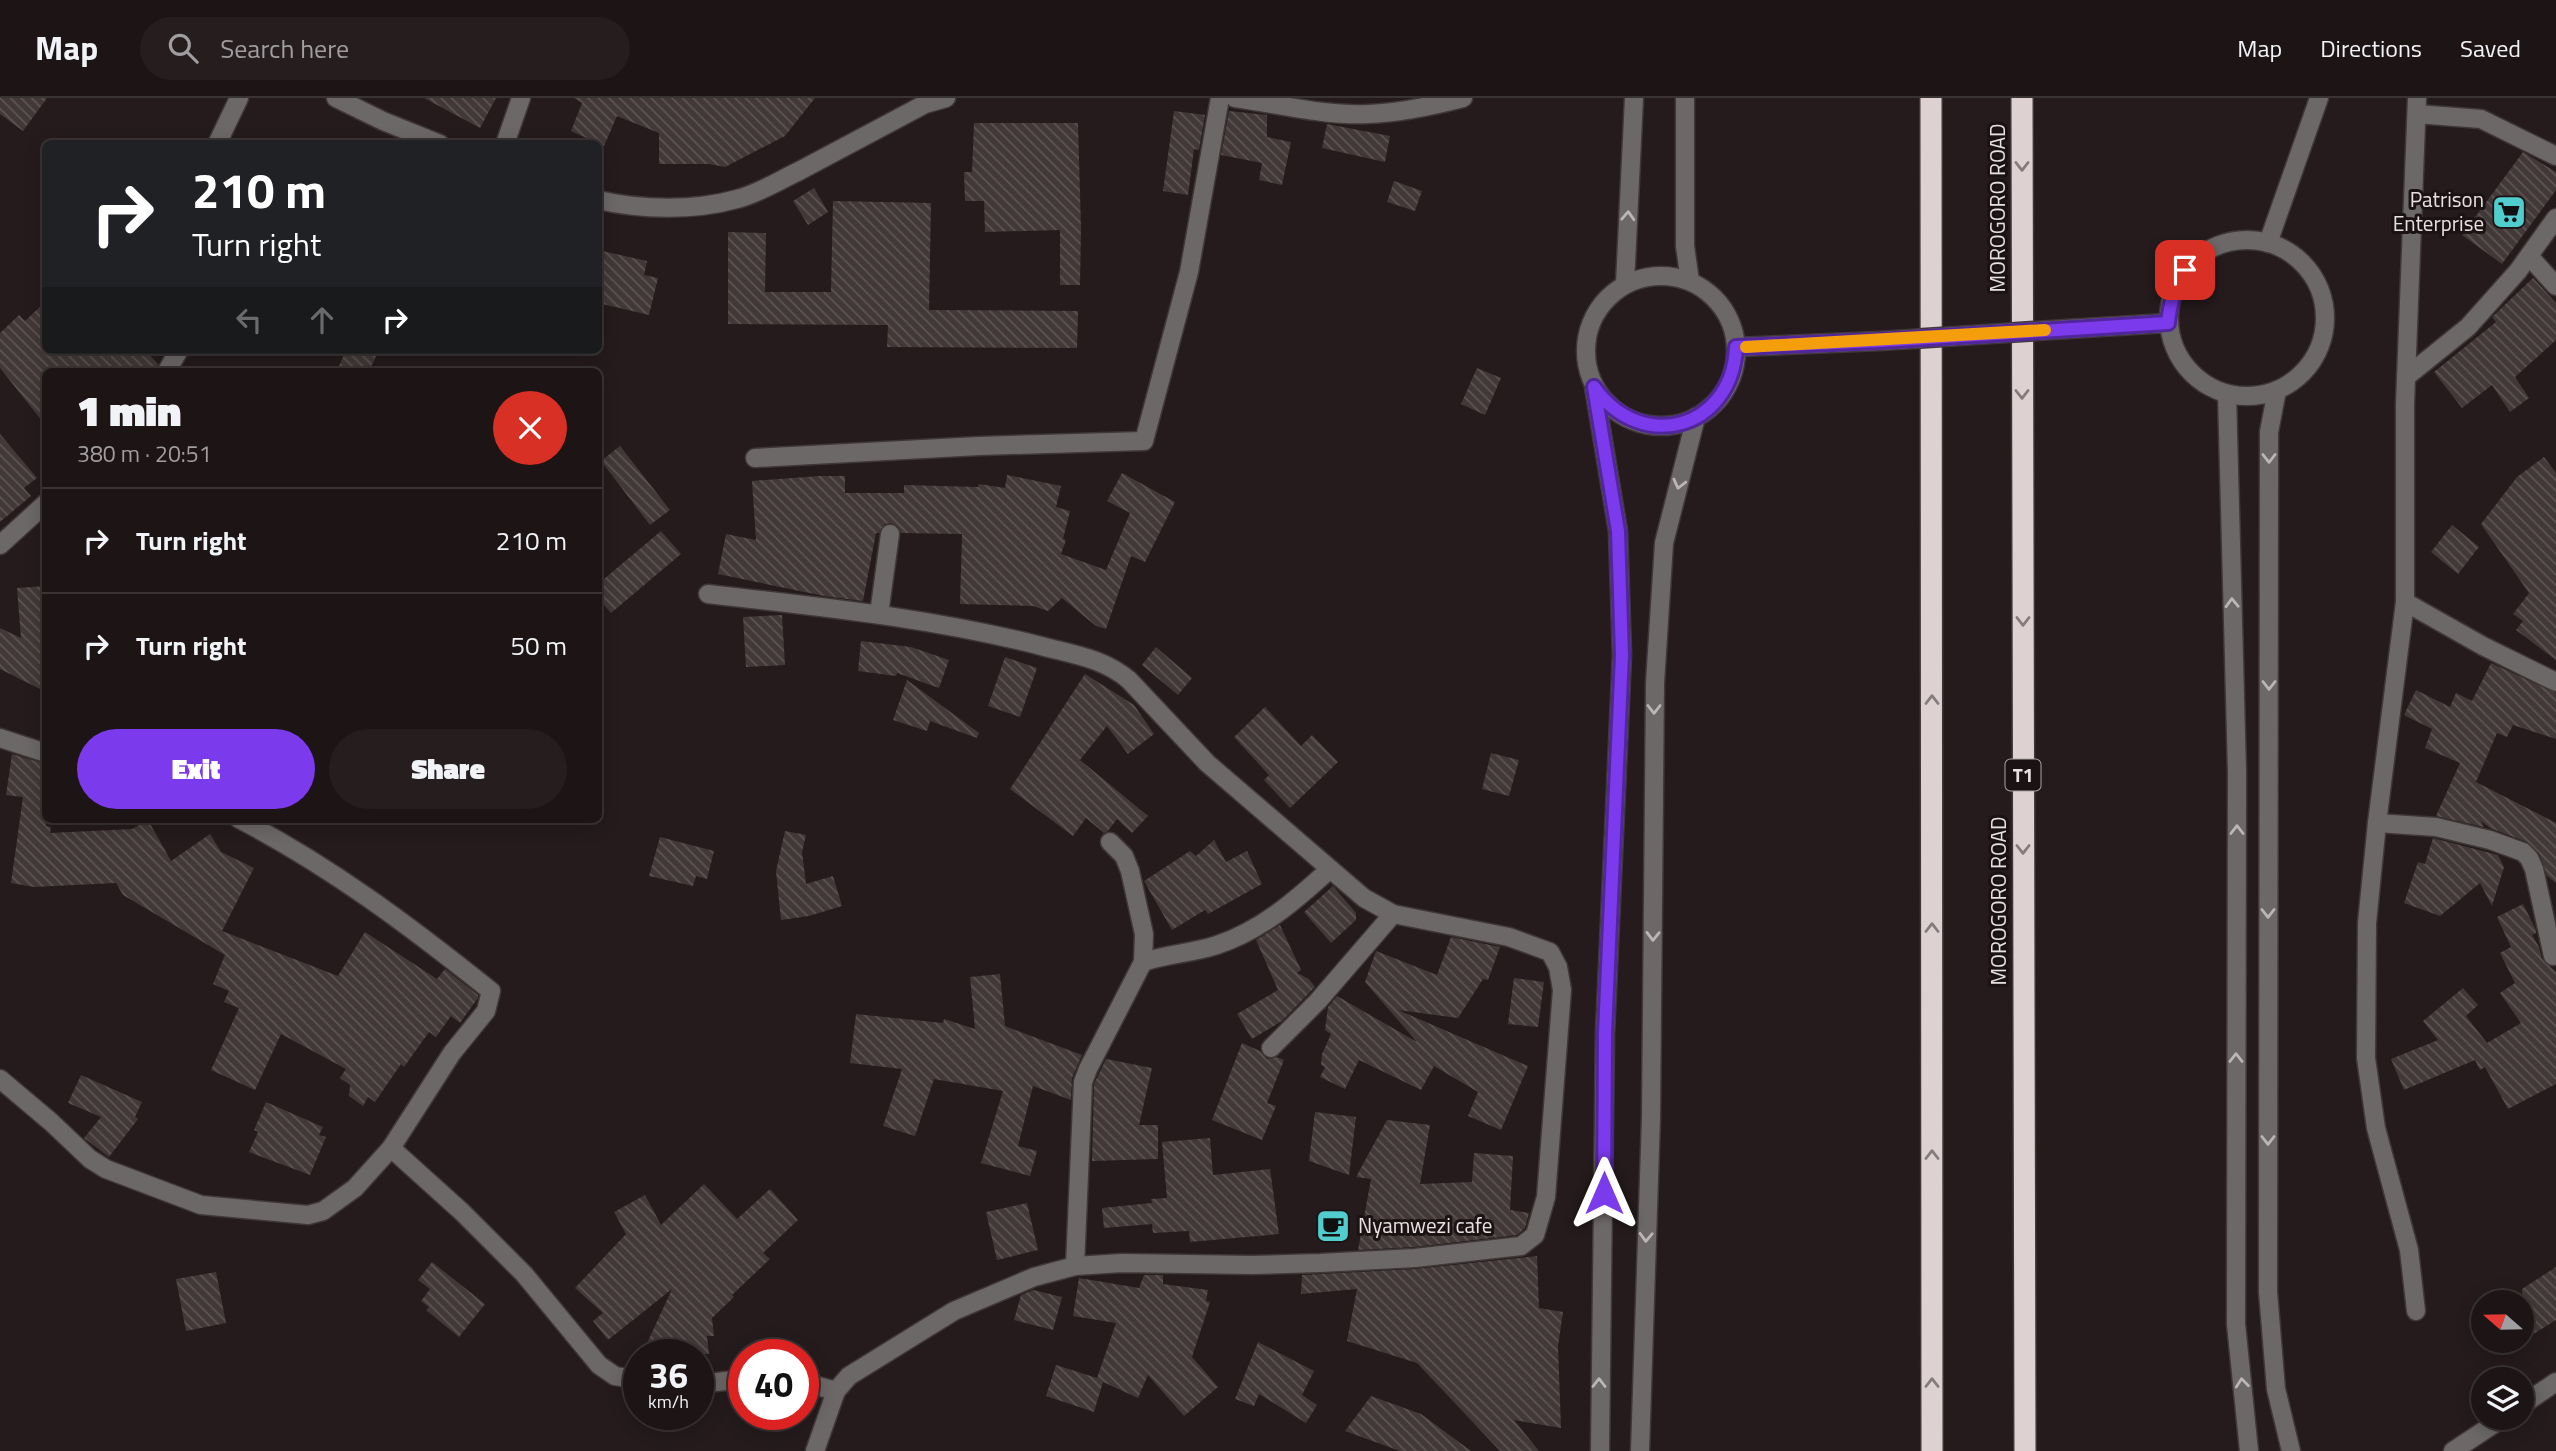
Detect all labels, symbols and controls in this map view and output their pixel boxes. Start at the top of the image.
search box [140,17,630,80]
text: Map [35,23,98,73]
icon: search [164,29,202,67]
text: Search here [220,29,349,68]
text: Map [2237,30,2282,66]
text: Directions [2320,30,2422,66]
text: Saved [2460,30,2521,66]
street label: MOROGORO ROAD [1981,123,2013,293]
text: 210 m [192,152,326,227]
one-way arrow [2014,161,2030,172]
icon: right [77,168,168,259]
place label: Patrison Enterprise [2393,183,2484,239]
supermarket icon: Patrison Enterprise [2490,193,2528,231]
one-way arrow [1621,211,1636,222]
text: Turn right [192,220,321,268]
pin [2155,240,2215,300]
icon: arrive [2166,251,2204,289]
icon: left [230,301,268,339]
icon: ahead [303,301,341,339]
icon: right [376,301,414,339]
text: 1 min [77,378,181,442]
one-way arrow [2014,389,2030,399]
button: close [493,391,567,465]
text: 380 m · 20:51 [77,436,212,471]
one-way arrow [2261,453,2277,464]
one-way arrow [1673,477,1688,489]
text: Turn right [136,521,247,560]
text: 210 m [496,521,567,560]
icon: right [77,522,115,560]
one-way arrow [2225,597,2240,608]
one-way arrow [2015,616,2031,627]
text: Turn right [136,626,247,665]
text: 50 m [510,626,567,665]
icon: right [77,627,115,665]
one-way arrow [2261,681,2277,691]
one-way arrow [1924,695,1940,705]
one-way arrow [1646,704,1662,715]
button: Exit [77,729,315,809]
button: Share [329,729,567,809]
road number: T1 [2006,760,2040,790]
street label: MOROGORO ROAD [1982,816,2014,986]
one-way arrow [2229,825,2245,835]
one-way arrow [2015,844,2031,854]
one-way arrow [2260,908,2276,919]
one-way arrow [1924,922,1940,933]
one-way arrow [1645,932,1661,942]
one-way arrow [2228,1052,2244,1063]
one-way arrow [2260,1136,2276,1146]
one-way arrow [1924,1150,1940,1160]
position arrow [1567,1156,1641,1230]
cafe icon: Nyamwezi cafe [1314,1207,1352,1245]
place label: Nyamwezi cafe [1358,1209,1492,1241]
one-way arrow [1638,1232,1653,1243]
north arrow [2471,1290,2534,1353]
map controls [2471,1290,2534,1430]
speed limit sign: 40 [728,1339,819,1430]
text: 36 [649,1348,688,1402]
button: layers [2471,1367,2534,1430]
one-way arrow [1592,1377,1607,1388]
one-way arrow [1924,1377,1940,1388]
one-way arrow [2235,1377,2250,1388]
text: km/h [648,1388,689,1415]

